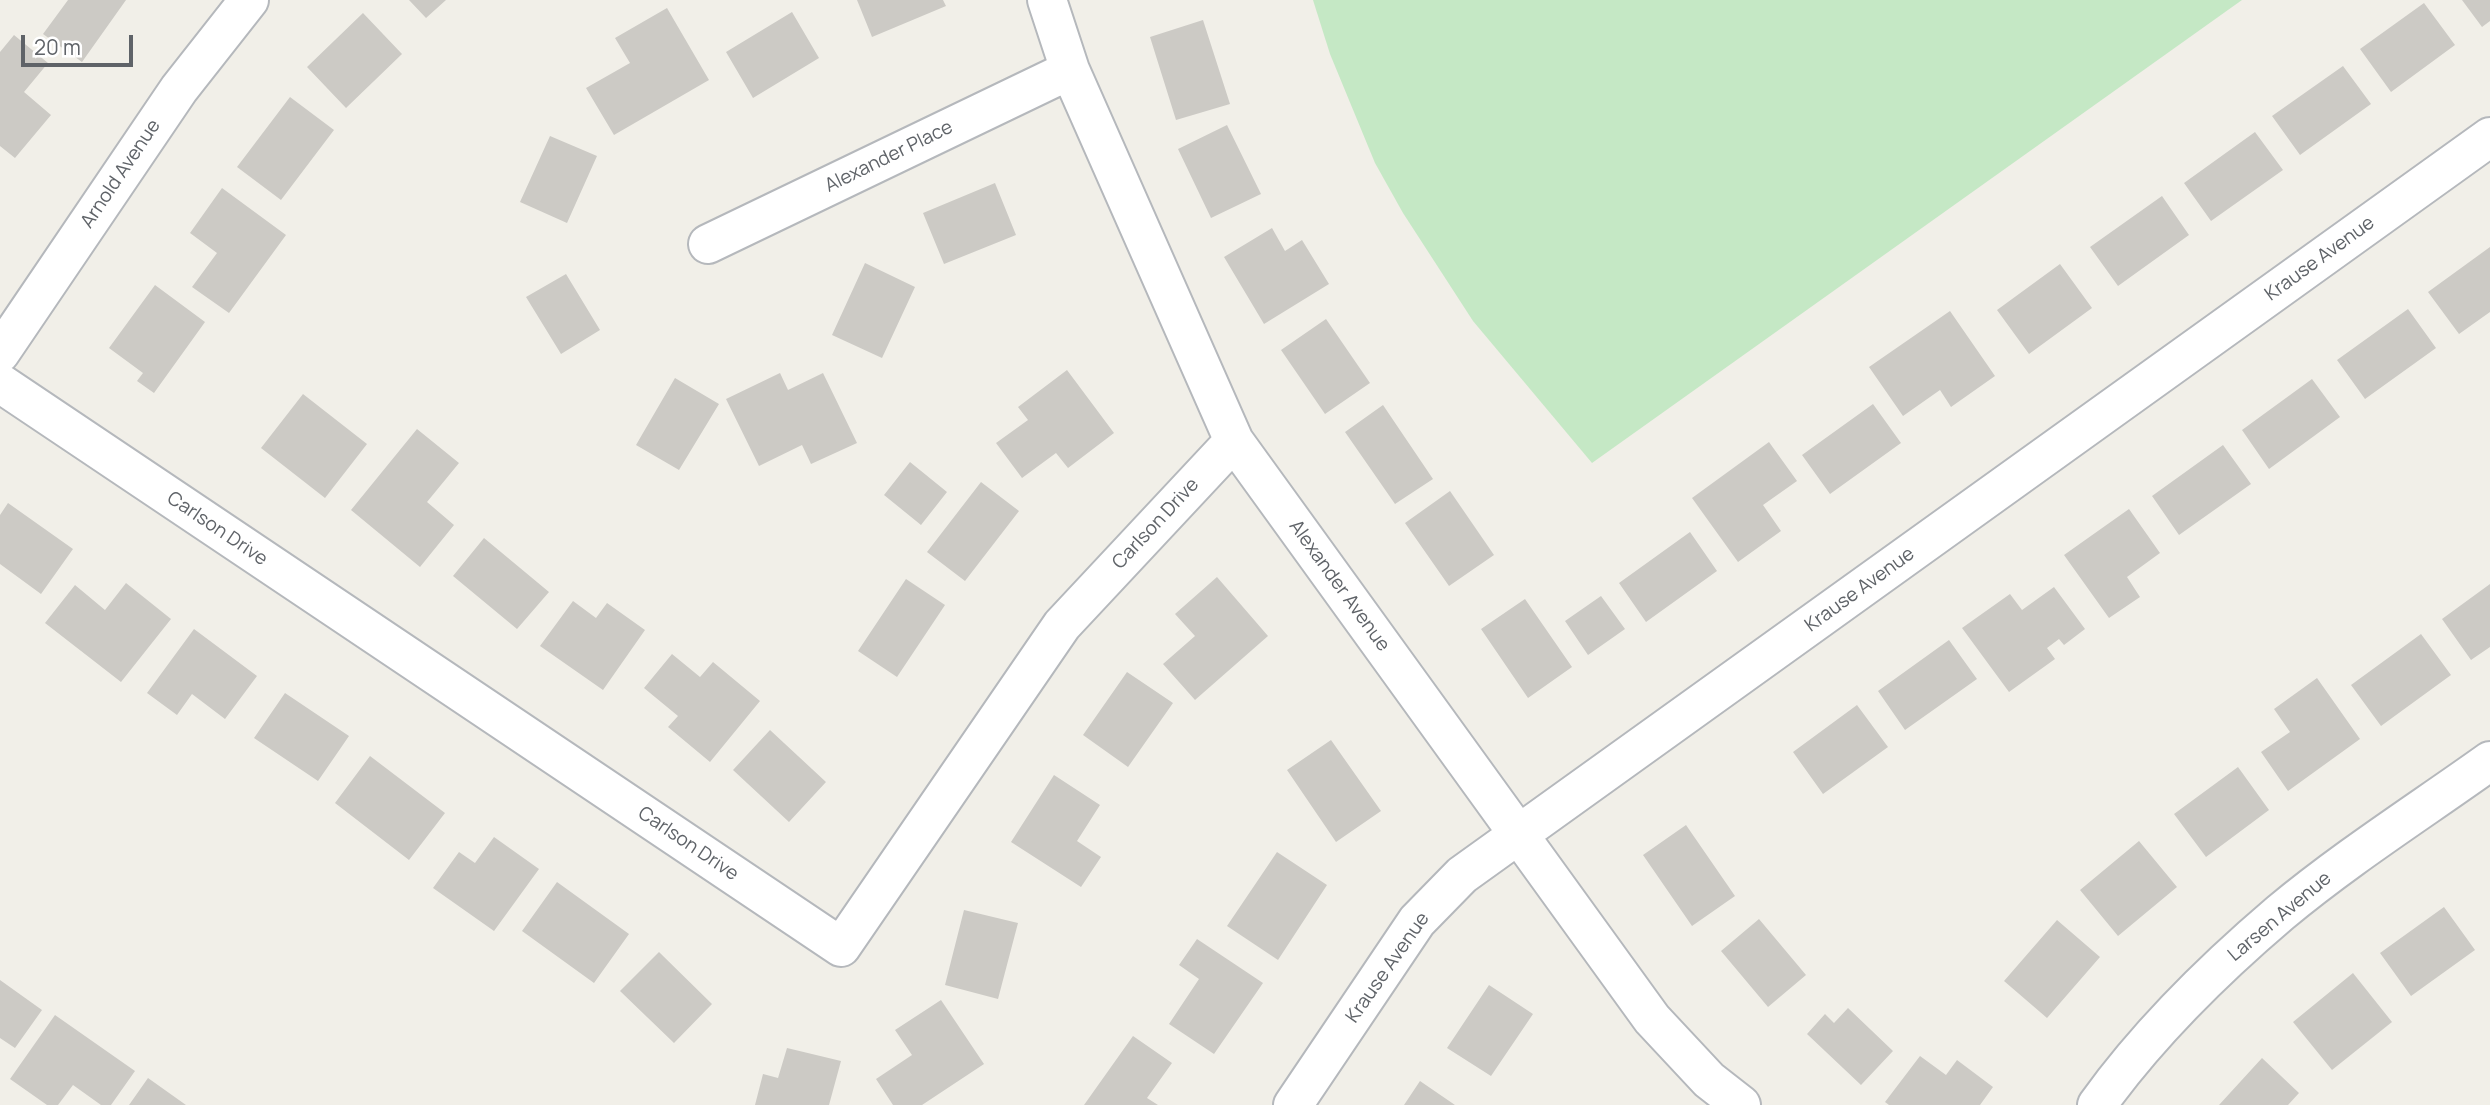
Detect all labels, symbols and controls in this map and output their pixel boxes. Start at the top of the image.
scale bar [24,21,136,65]
text: 20 m [34,33,81,61]
street label: Arnold Avenue [76,115,166,233]
street label: Alexander Place [821,116,957,198]
street label: Krause Avenue [2261,212,2379,306]
street label: Carlson Drive [1108,474,1204,574]
street label: Carlson Drive [162,487,272,571]
street label: Alexander Avenue [1284,516,1394,656]
street label: Krause Avenue [1801,543,1919,637]
street label: Carlson Drive [633,802,743,886]
street label: Larsen Avenue [2224,867,2336,967]
street label: Krause Avenue [1342,908,1434,1028]

